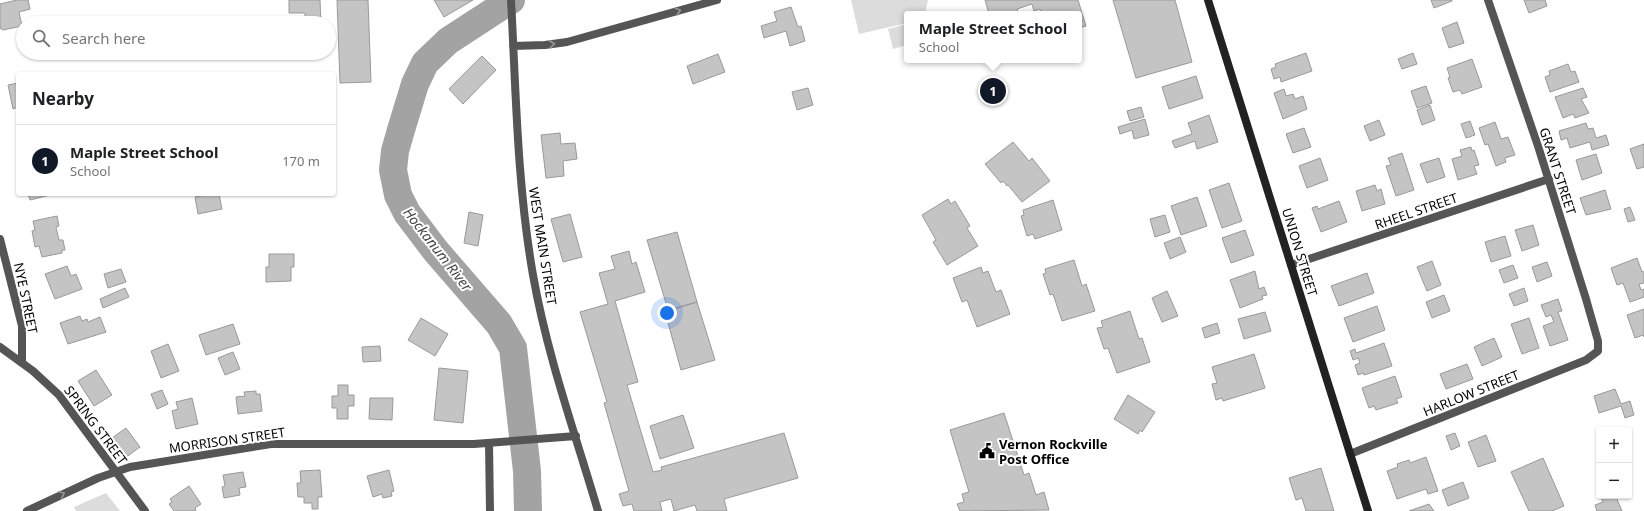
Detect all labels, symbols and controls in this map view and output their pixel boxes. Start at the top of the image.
one-way arrow [674,7,681,16]
popup [904,11,1082,63]
search box [16,16,336,60]
text: Maple Street School [919,18,1067,38]
icon: search [30,27,52,49]
text: Search here [62,28,145,48]
text: School [919,38,959,56]
one-way arrow [549,40,555,49]
pin: 1 [980,76,1006,106]
text: Nearby [32,87,94,110]
street label: GRANT STREET [1535,125,1581,218]
text: Maple Street School [70,142,218,162]
text: 1 [41,152,49,170]
text: 170 m [282,152,320,170]
text: School [70,162,111,180]
street label: WEST MAIN STREET [525,186,561,307]
street label: RHEEL STREET [1372,188,1461,234]
water label: Hockanum River [399,203,477,295]
street label: UNION STREET [1278,206,1322,299]
street label: NYE STREET [10,261,42,336]
your location [657,303,677,323]
street label: HARLOW STREET [1420,365,1522,420]
street label: SPRING STREET [60,382,132,469]
street label: MORRISON STREET [168,423,287,457]
map controls [1596,427,1632,499]
button: + [1596,427,1632,463]
place label: Vernon Rockville Post Office [999,435,1108,468]
public building icon: Vernon Rockville Post Office [978,442,996,460]
button: − [1596,463,1632,499]
one-way arrow [58,491,66,499]

